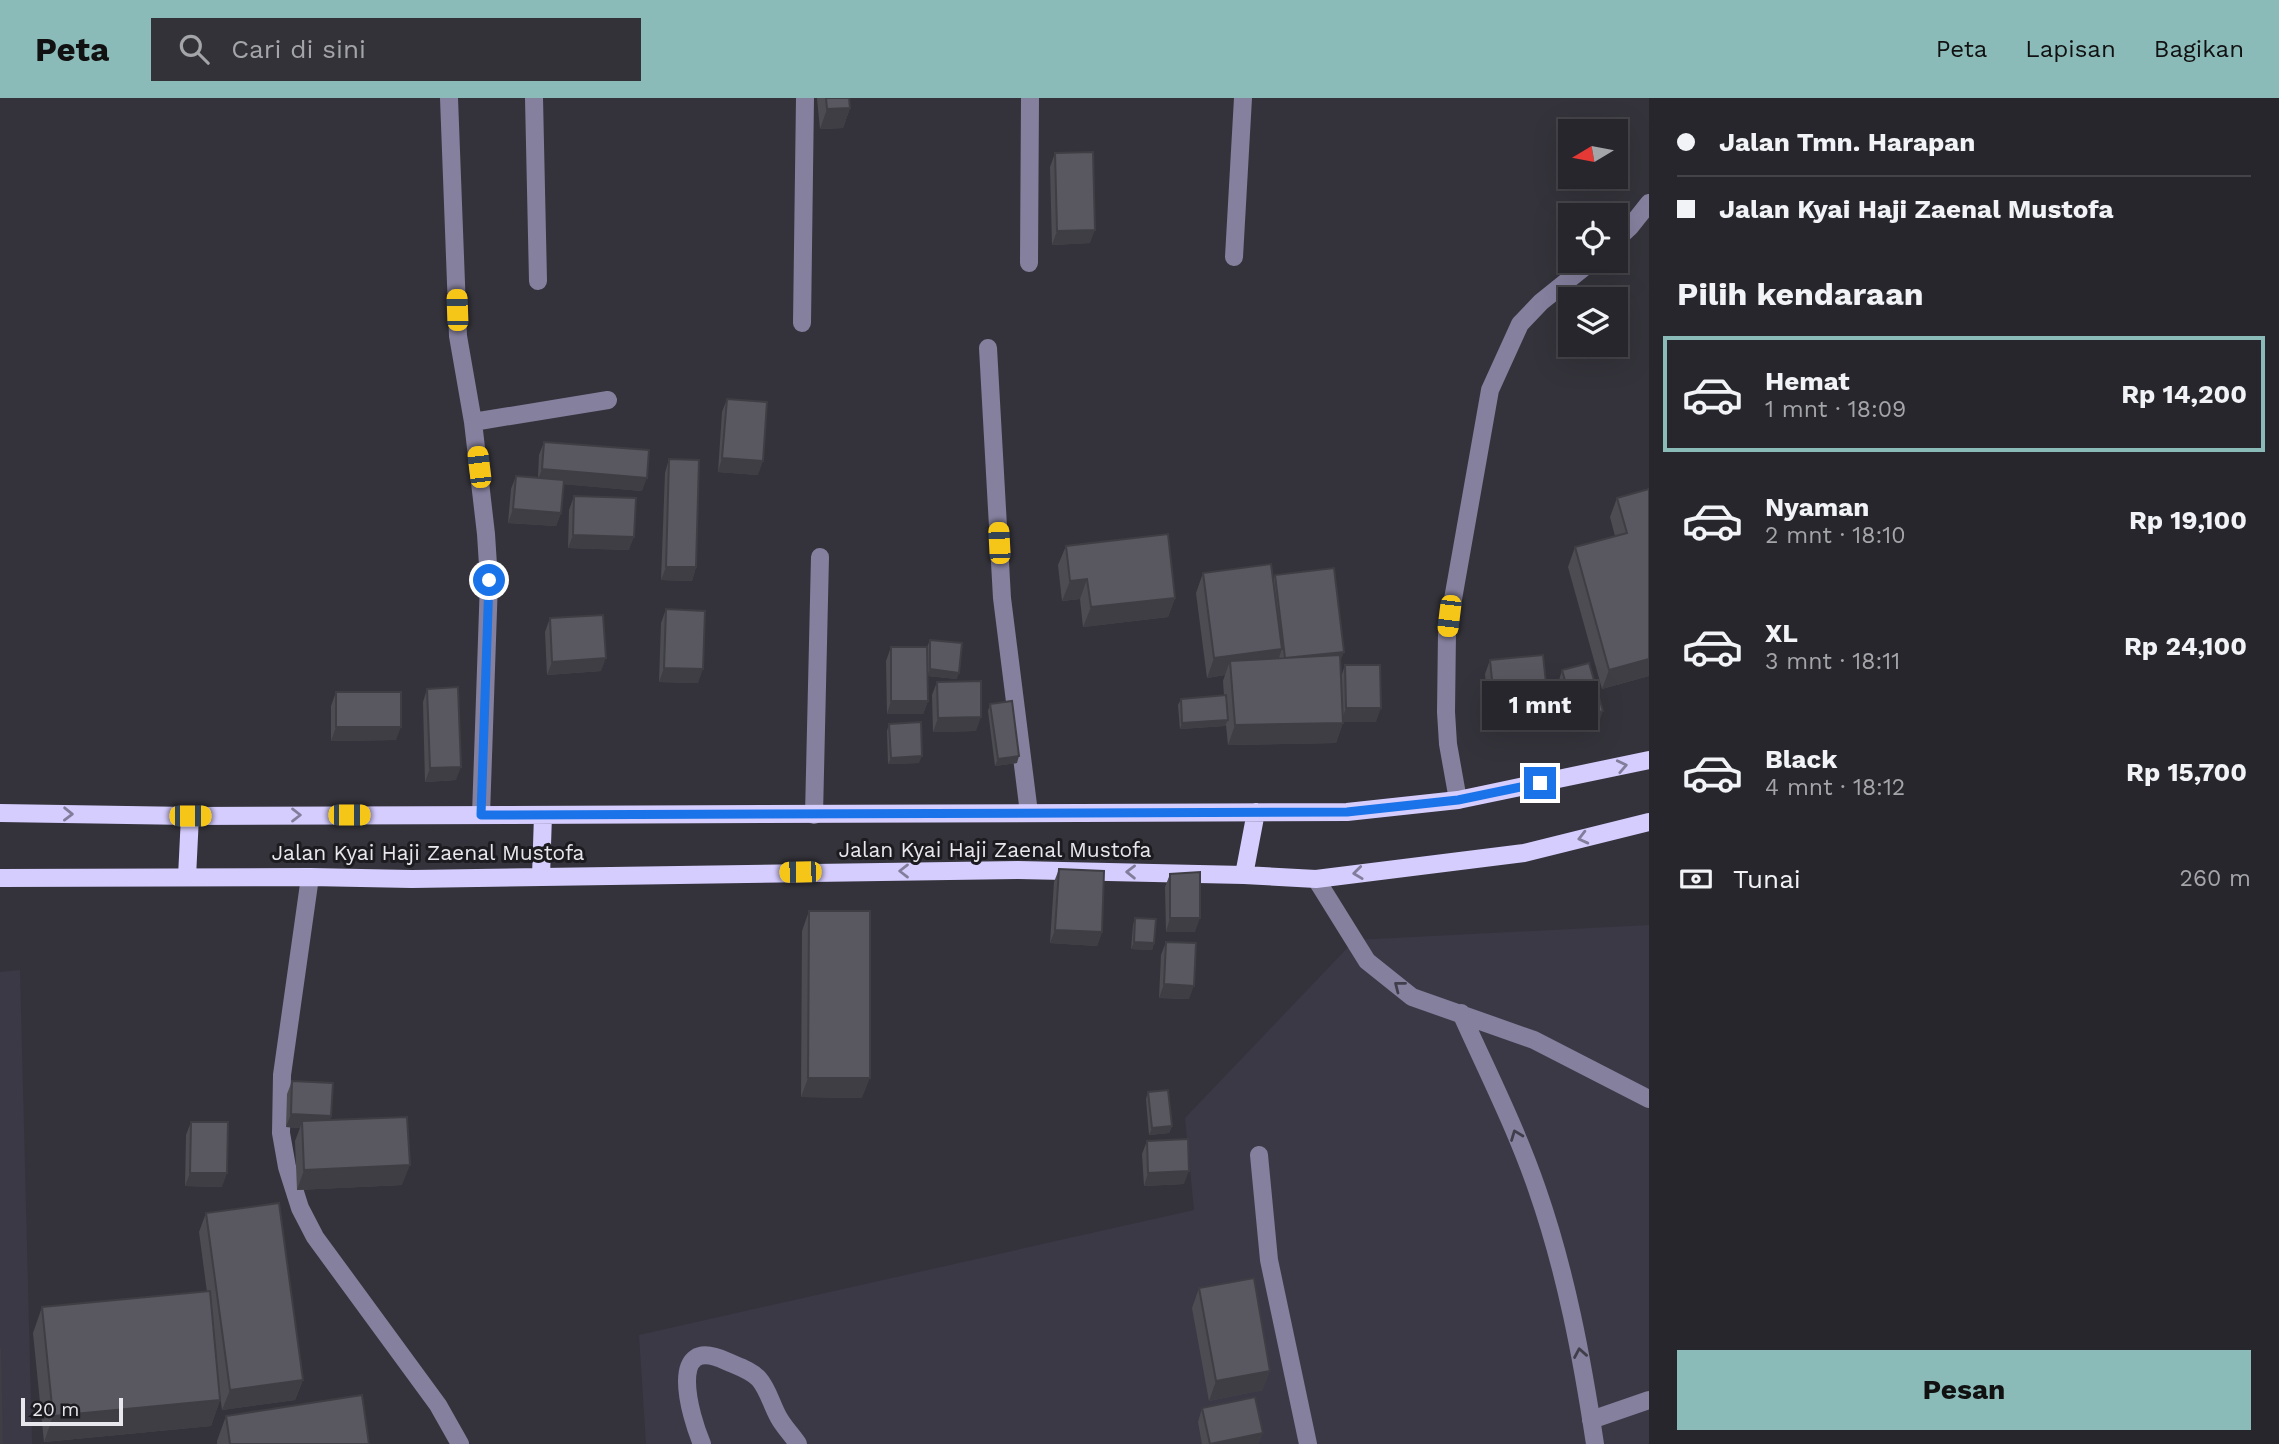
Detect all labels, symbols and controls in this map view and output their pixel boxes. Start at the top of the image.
search box [151,18,641,81]
text: Peta [35,30,109,69]
icon: search [175,30,213,68]
text: Cari di sini [231,34,366,64]
text: Peta [1936,35,1987,63]
text: Lapisan [2025,35,2116,63]
text: Bagikan [2154,35,2244,63]
north arrow [1558,119,1628,189]
map controls [1558,119,1628,357]
text: Jalan Tmn. Harapan [1719,127,1975,157]
text: Jalan Kyai Haji Zaenal Mustofa [1719,194,2114,224]
button: locate [1558,203,1628,273]
text: Pilih kendaraan [1677,275,1924,313]
button: layers [1558,287,1628,357]
car [446,289,469,331]
icon: car [1681,363,1744,426]
text: Hemat [1765,366,1850,396]
text: Rp 14,200 [2121,379,2247,409]
text: 1 mnt · 18:09 [1765,396,1906,423]
car [467,445,492,489]
icon: car [1681,489,1744,552]
text: Nyaman [1765,492,1869,522]
text: Rp 19,100 [2129,505,2247,535]
car [988,521,1011,565]
text: 2 mnt · 18:10 [1765,522,1906,549]
route start [473,564,505,596]
car [1437,594,1462,638]
icon: car [1681,615,1744,678]
text: XL [1765,618,1798,648]
text: Rp 24,100 [2124,631,2247,661]
text: 3 mnt · 18:11 [1765,648,1900,675]
callout: 1 mnt [1482,682,1598,730]
text: 1 mnt [1509,692,1571,719]
icon: car [1681,741,1744,804]
text: Black [1765,744,1837,774]
text: Rp 15,700 [2126,757,2247,787]
one-way arrow [1616,759,1628,774]
route end [1524,767,1556,799]
text: 4 mnt · 18:12 [1765,774,1905,801]
car [329,805,371,826]
one-way arrow [63,806,74,822]
car [170,806,212,827]
one-way arrow [291,807,301,823]
one-way arrow [1577,830,1589,845]
street label: Jalan Kyai Haji Zaenal Mustofa [839,837,1152,862]
street label: Jalan Kyai Haji Zaenal Mustofa [272,840,585,865]
icon: cash [1677,860,1715,898]
car [779,861,822,883]
one-way arrow [898,863,908,879]
text: Tunai [1733,864,1801,894]
one-way arrow [1125,865,1136,880]
text: 260 m [2180,865,2251,892]
one-way arrow [1352,866,1364,881]
one-way arrow [1394,982,1407,995]
one-way arrow [1511,1130,1525,1142]
one-way arrow [1573,1347,1588,1359]
button: Pesan [1677,1350,2251,1430]
scale bar [21,1395,122,1427]
text: 20 m [32,1398,79,1421]

